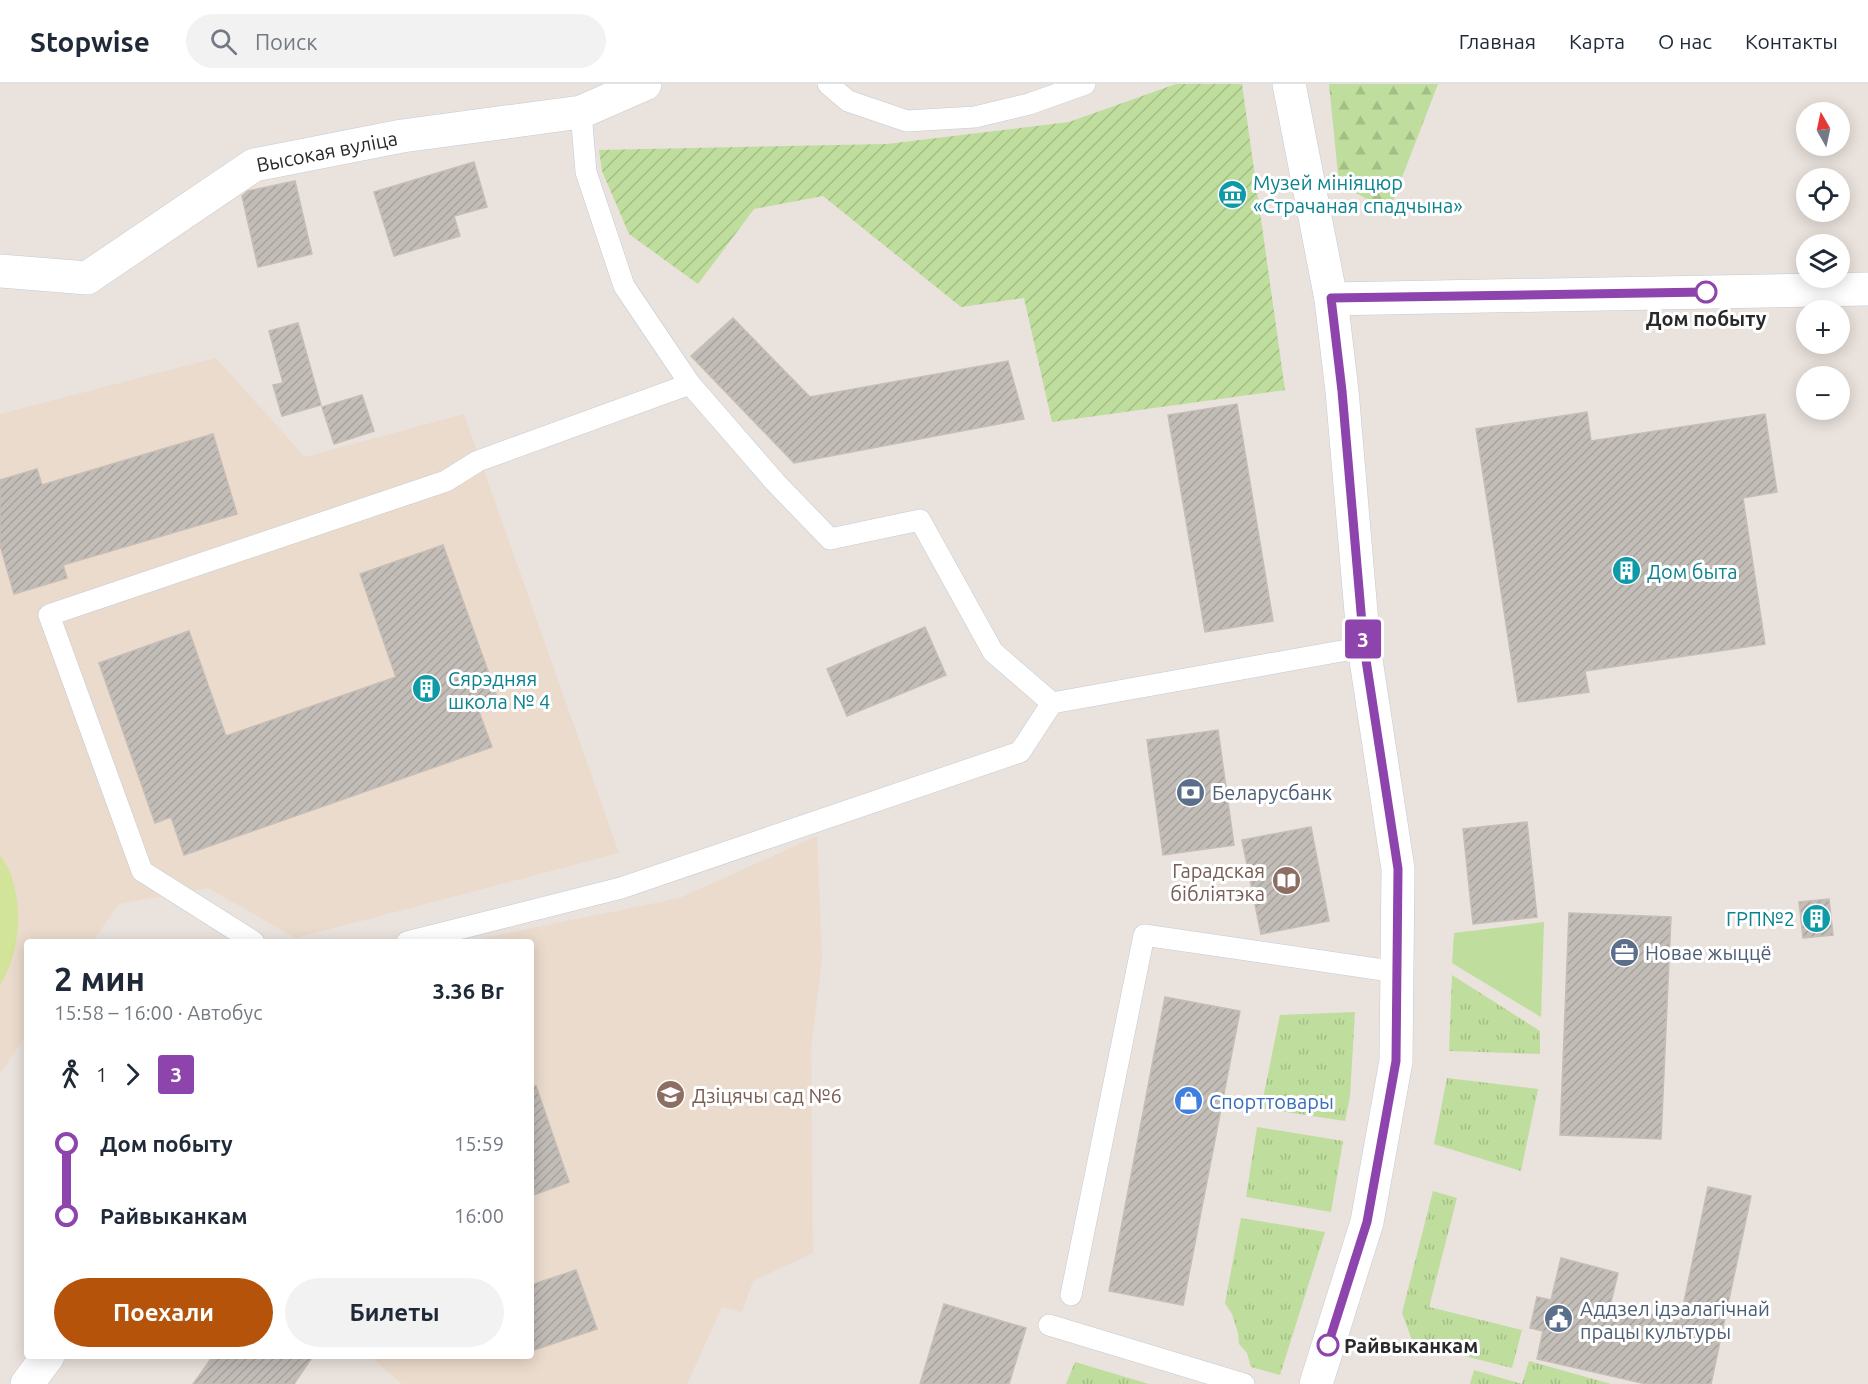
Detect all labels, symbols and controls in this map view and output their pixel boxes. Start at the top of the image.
search box [186,14,606,68]
icon: search [207,25,240,58]
text: Stopwise [30,26,150,57]
text: Поиск [255,29,318,54]
text: Главная [1459,29,1536,53]
text: Карта [1569,29,1625,53]
text: О нас [1658,29,1712,53]
text: Контакты [1745,29,1838,53]
north arrow [1796,102,1850,156]
map controls [1796,102,1850,420]
street label: Высокая вуліца [254,126,399,176]
button: locate [1796,168,1850,222]
place label: Музей мініяцюр «Страчаная спадчына» [1253,171,1463,217]
museum icon: Музей мініяцюр «Страчаная спадчына» [1216,178,1248,210]
button: layers [1796,234,1850,288]
marker: Дом побыту [1695,281,1717,303]
button: + [1796,300,1850,354]
place label: Дом побыту [1646,307,1767,330]
button: − [1796,366,1850,420]
building icon: Дом быта [1610,555,1642,587]
place label: Дом быта [1647,560,1738,583]
line badge: 3 [1344,620,1382,658]
text: 3 [1357,627,1369,651]
place label: Сярэдняя школа № 4 [448,667,550,713]
building icon: Сярэдняя школа № 4 [411,673,443,705]
bank icon: Беларусбанк [1175,776,1207,808]
place label: Беларусбанк [1212,781,1332,804]
place label: Гарадская бібліятэка [1170,859,1265,905]
library icon: Гарадская бібліятэка [1270,865,1302,897]
building icon: ГРП№2 [1800,902,1832,934]
place label: ГРП№2 [1726,907,1795,930]
office icon: Новае жыццё [1608,936,1640,968]
place label: Новае жыццё [1645,941,1772,964]
text: 2 мин [54,960,145,997]
text: 3.36 Br [433,978,504,1003]
text: 15:58 – 16:00 · Автобус [54,1001,263,1024]
icon: walk [54,1058,87,1091]
icon: forward [116,1058,149,1091]
text: 3 [170,1062,182,1086]
text: 1 [96,1063,107,1086]
school or university icon: Дзіцячы сад №6 [655,1079,687,1111]
place label: Дзіцячы сад №6 [692,1084,842,1107]
shop icon: Спорттовары [1172,1085,1204,1117]
place label: Спорттовары [1209,1090,1334,1113]
text: Дом побыту [100,1131,233,1156]
text: 15:59 [454,1132,504,1155]
text: Райвыканкам [100,1203,248,1228]
text: 16:00 [454,1204,504,1227]
button: Поехали [54,1278,273,1347]
button: Билеты [285,1278,504,1347]
place label: Аддзел ідэалагічнай працы культуры [1580,1297,1770,1343]
public building icon: Аддзел ідэалагічнай працы культуры [1543,1303,1575,1335]
marker: Райвыканкам [1317,1334,1339,1356]
place label: Райвыканкам [1344,1334,1478,1357]

